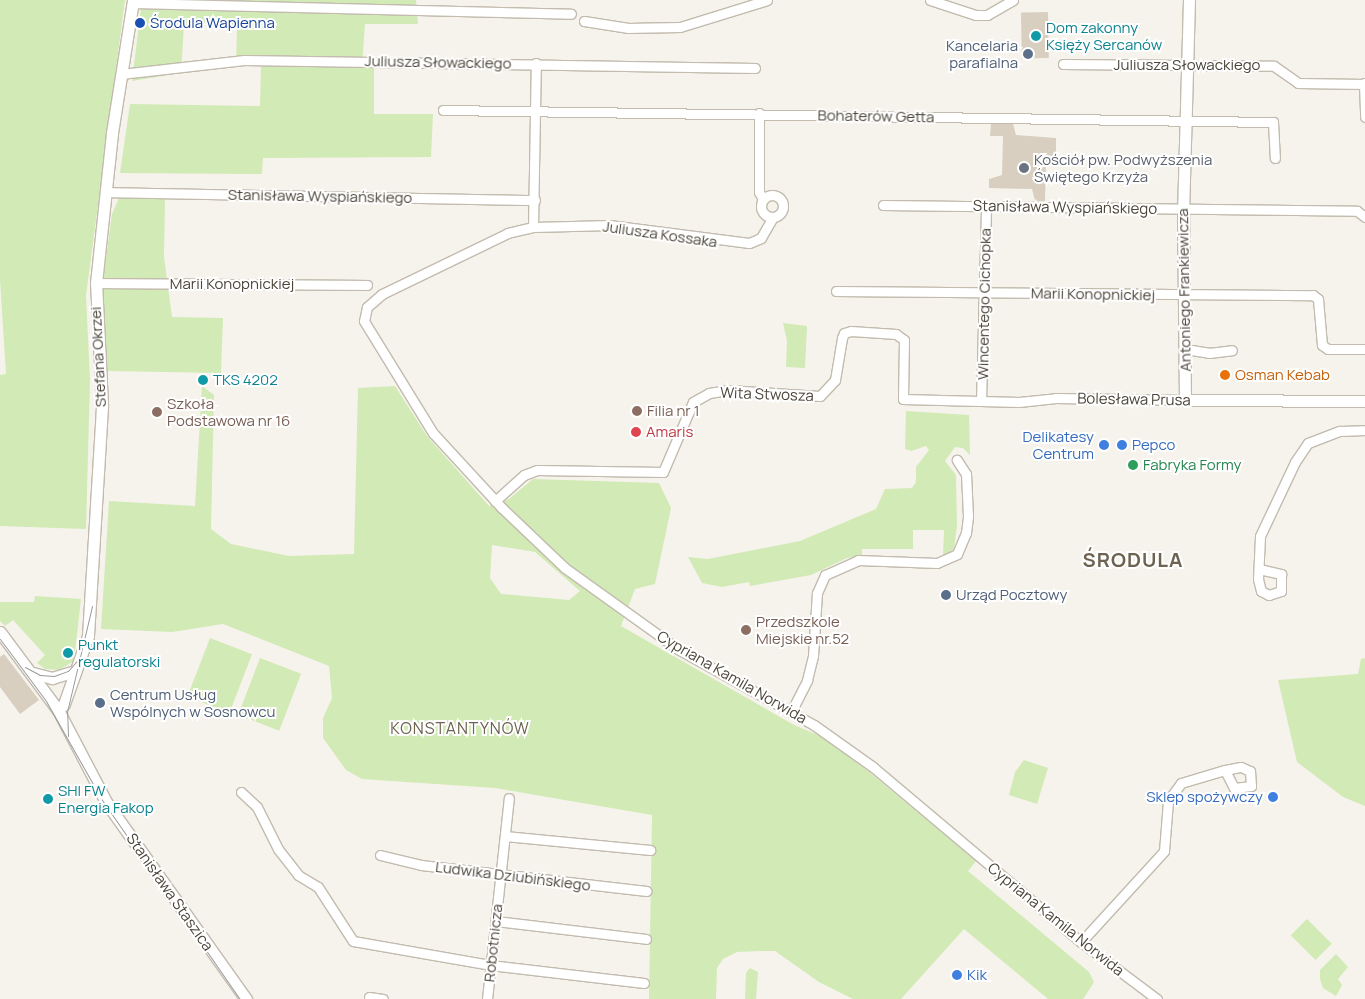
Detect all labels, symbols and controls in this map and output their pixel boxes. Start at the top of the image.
place label: Środula Wapienna [150,14,275,32]
marker: Środula Wapienna [134,17,146,29]
place label: Dom zakonny Księży Sercanów [1046,18,1162,53]
marker: Dom zakonny Księży Sercanów [1030,30,1042,42]
place label: Kancelaria parafialna [946,36,1018,71]
marker: Kancelaria parafialna [1022,48,1034,60]
street label: Juliusza Słowackiego [364,52,512,72]
street label: Juliusza Słowackiego [1114,56,1260,74]
street label: Bohaterów Getta [817,106,935,126]
place label: Kościół pw. Podwyższenia Świętego Krzyża [1034,150,1212,185]
marker: Kościół pw. Podwyższenia Świętego Krzyża [1018,162,1030,174]
street label: Stanisława Wyspiańskiego [228,185,412,207]
street label: Stanisława Wyspiańskiego [973,196,1157,218]
street label: Antoniego Frankiewicza [1174,208,1194,372]
street label: Juliusza Kossaka [602,217,718,251]
street label: Wincentego Cichopka [974,228,994,380]
street label: Marii Konopnickiej [170,275,294,293]
street label: Marii Konopnickiej [1031,284,1155,304]
street label: Stefana Okrzei [86,306,110,408]
place label: Osman Kebab [1235,366,1330,384]
marker: Osman Kebab [1219,369,1231,381]
place label: TKS 4202 [213,371,278,389]
marker: TKS 4202 [197,374,209,386]
street label: Wita Stwosza [720,383,814,405]
street label: Bolesława Prusa [1077,389,1191,409]
place label: Szkoła Podstawowa nr 16 [167,394,290,429]
place label: Filia nr 1 [647,402,700,420]
marker: Filia nr 1 [631,405,643,417]
marker: Szkoła Podstawowa nr 16 [151,406,163,418]
place label: Amaris [646,423,693,441]
marker: Amaris [630,426,642,438]
place label: Delikatesy Centrum [1022,427,1094,462]
place label: Pepco [1132,436,1175,454]
marker: Delikatesy Centrum [1098,439,1110,451]
marker: Pepco [1116,439,1128,451]
place label: Fabryka Formy [1143,456,1241,474]
marker: Fabryka Formy [1127,459,1139,471]
district label: ŚRODULA [1082,547,1184,571]
place label: Urząd Pocztowy [956,586,1067,604]
marker: Urząd Pocztowy [940,589,952,601]
place label: Przedszkole Miejskie nr.52 [756,612,849,647]
marker: Przedszkole Miejskie nr.52 [740,624,752,636]
street label: Cypriana Kamila Norwida [654,627,810,727]
place label: Punkt regulatorski [78,635,160,670]
marker: Punkt regulatorski [62,647,74,659]
place label: Centrum Usług Wspólnych w Sosnowcu [110,685,275,720]
marker: Centrum Usług Wspólnych w Sosnowcu [94,697,106,709]
district label: KONSTANTYNÓW [389,718,531,738]
place label: SHI FW Energia Fakop [58,781,154,816]
place label: Sklep spożywczy [1146,788,1263,806]
marker: Sklep spożywczy [1267,791,1279,803]
marker: SHI FW Energia Fakop [42,793,54,805]
street label: Stanisława Staszica [123,830,217,954]
street label: Ludwika Dziubińskiego [434,858,592,894]
street label: Cypriana Kamila Norwida [984,858,1128,980]
street label: Robotnicza [480,903,506,983]
place label: Kik [967,966,987,984]
marker: Kik [951,969,963,981]

